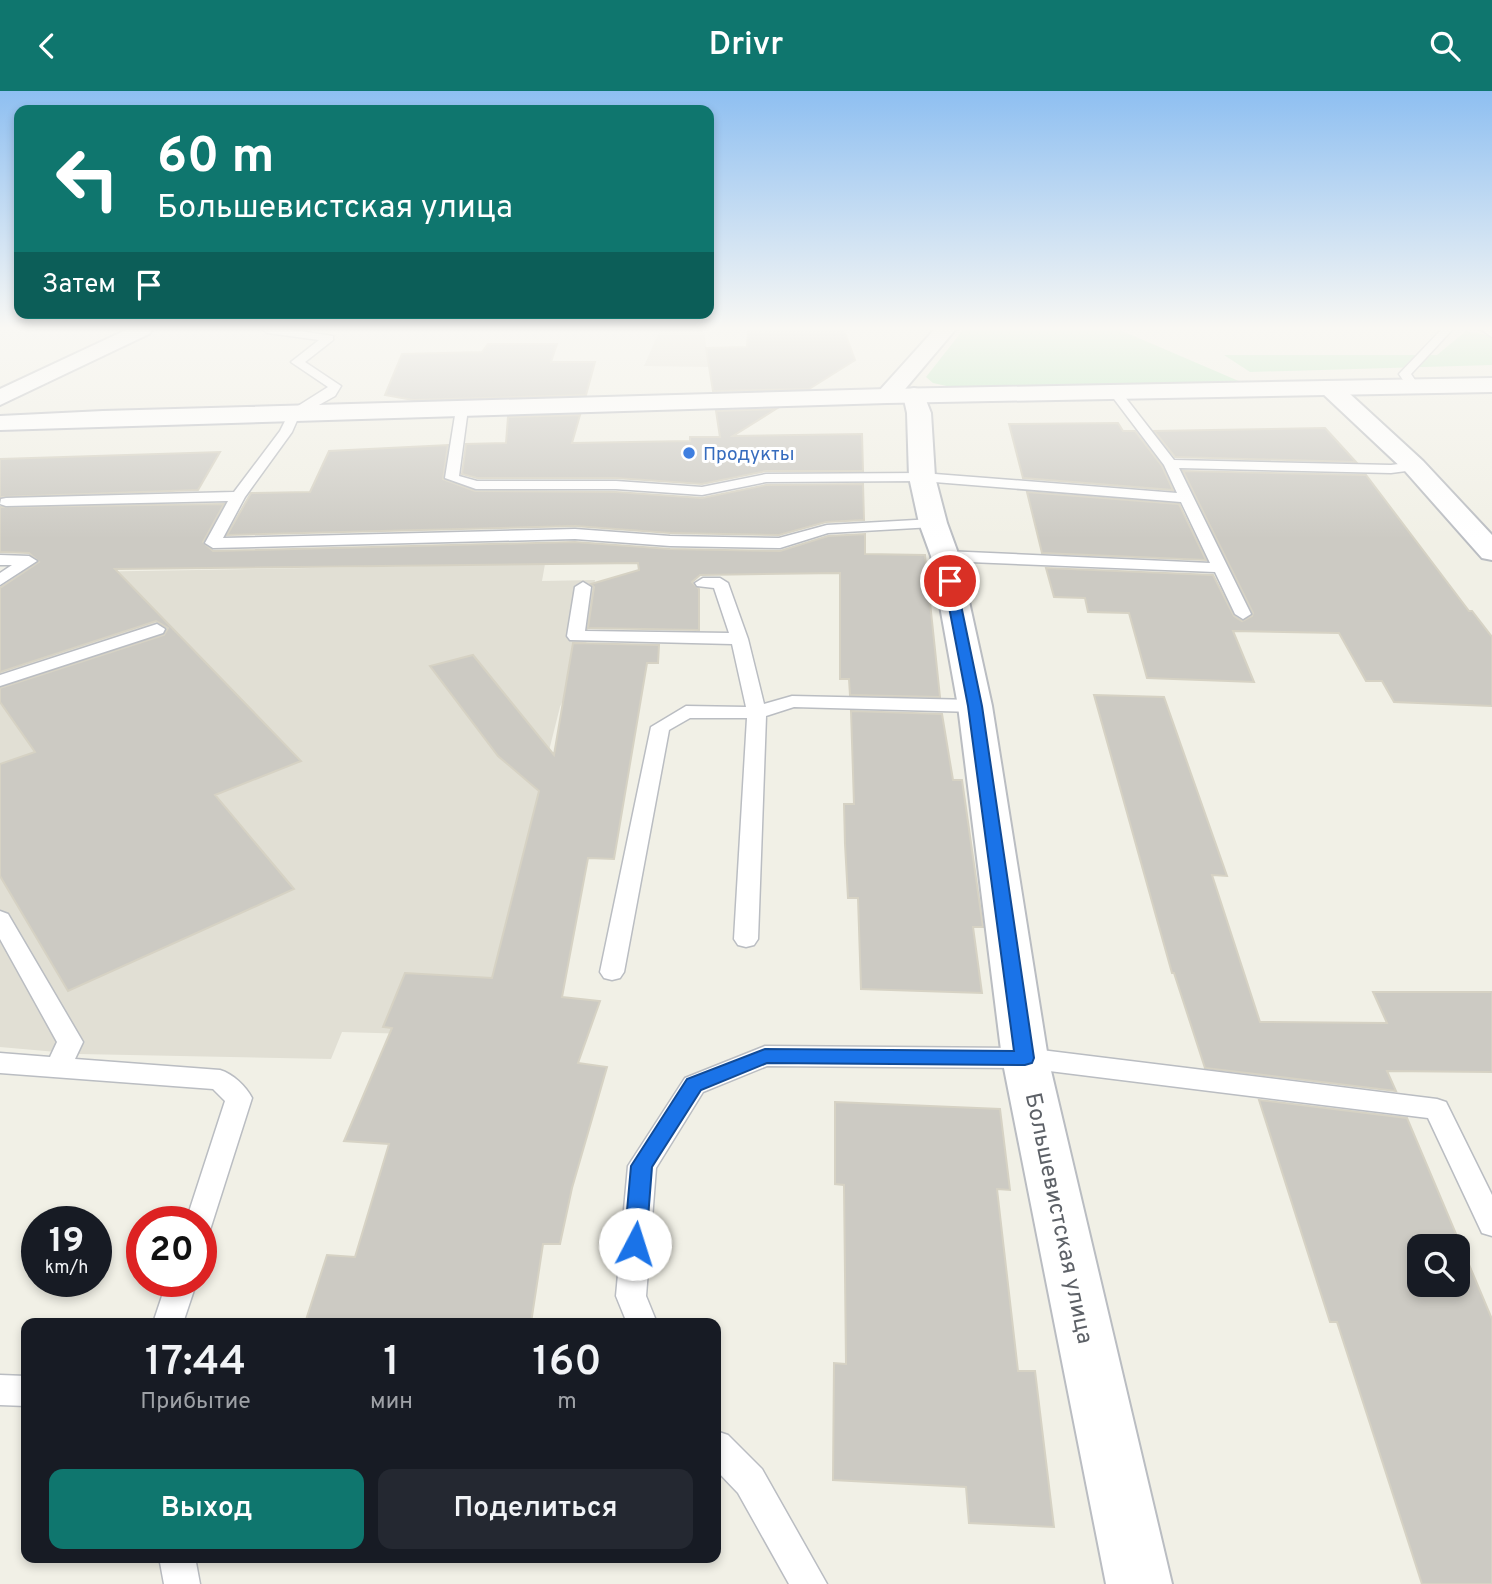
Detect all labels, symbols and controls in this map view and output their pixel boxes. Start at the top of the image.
text: Drivr [709,26,783,66]
icon: back [28,27,66,65]
icon: search [1426,27,1464,65]
text: 60 m [157,128,275,190]
icon: left [42,133,133,224]
text: Большевистская улица [157,189,513,229]
icon: arrive [130,266,168,304]
text: Затем [42,269,116,302]
place label: Продукты [703,443,794,467]
marker: Продукты [681,445,697,461]
pin [920,551,980,611]
icon: arrive [931,562,969,600]
street label: Большевистская улица [1017,1090,1098,1347]
speed limit sign: 20 [126,1206,217,1297]
position arrow [598,1207,672,1281]
text: 19 [49,1220,84,1264]
map controls [1407,1234,1470,1297]
button: search [1407,1234,1470,1297]
text: km/h [45,1257,88,1280]
text: 17:44 [145,1337,246,1390]
text: 1 [383,1337,400,1390]
text: 160 [532,1337,602,1390]
text: Прибытие [140,1388,251,1417]
text: мин [370,1388,413,1417]
text: m [557,1388,577,1417]
button: Выход [49,1469,364,1549]
button: Поделиться [378,1469,693,1549]

